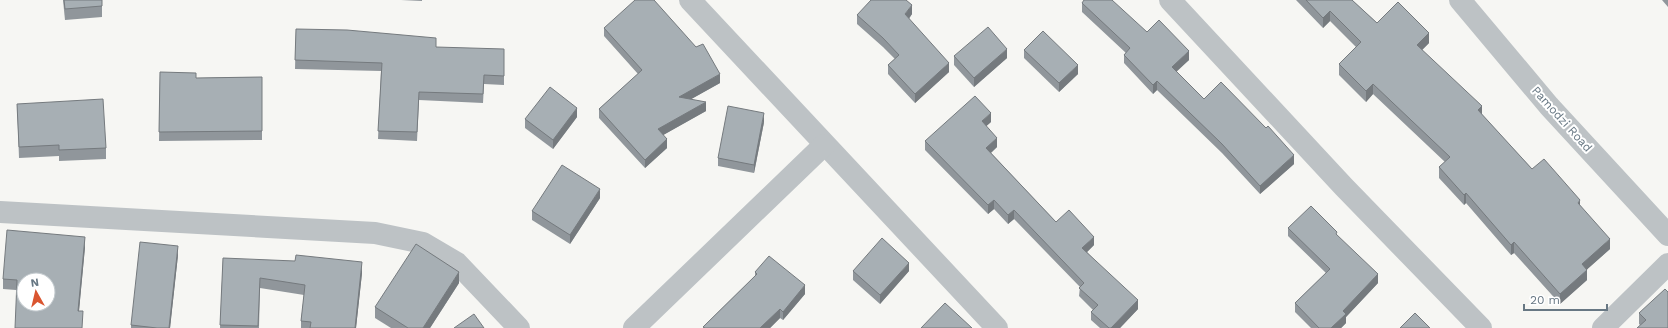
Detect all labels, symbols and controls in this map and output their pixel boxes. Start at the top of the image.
street label: Pamodzi Road [1529,83,1595,155]
north arrow [16,272,56,312]
text: N [30,276,40,290]
scale bar [1524,286,1607,312]
text: 20 m [1530,293,1560,307]

